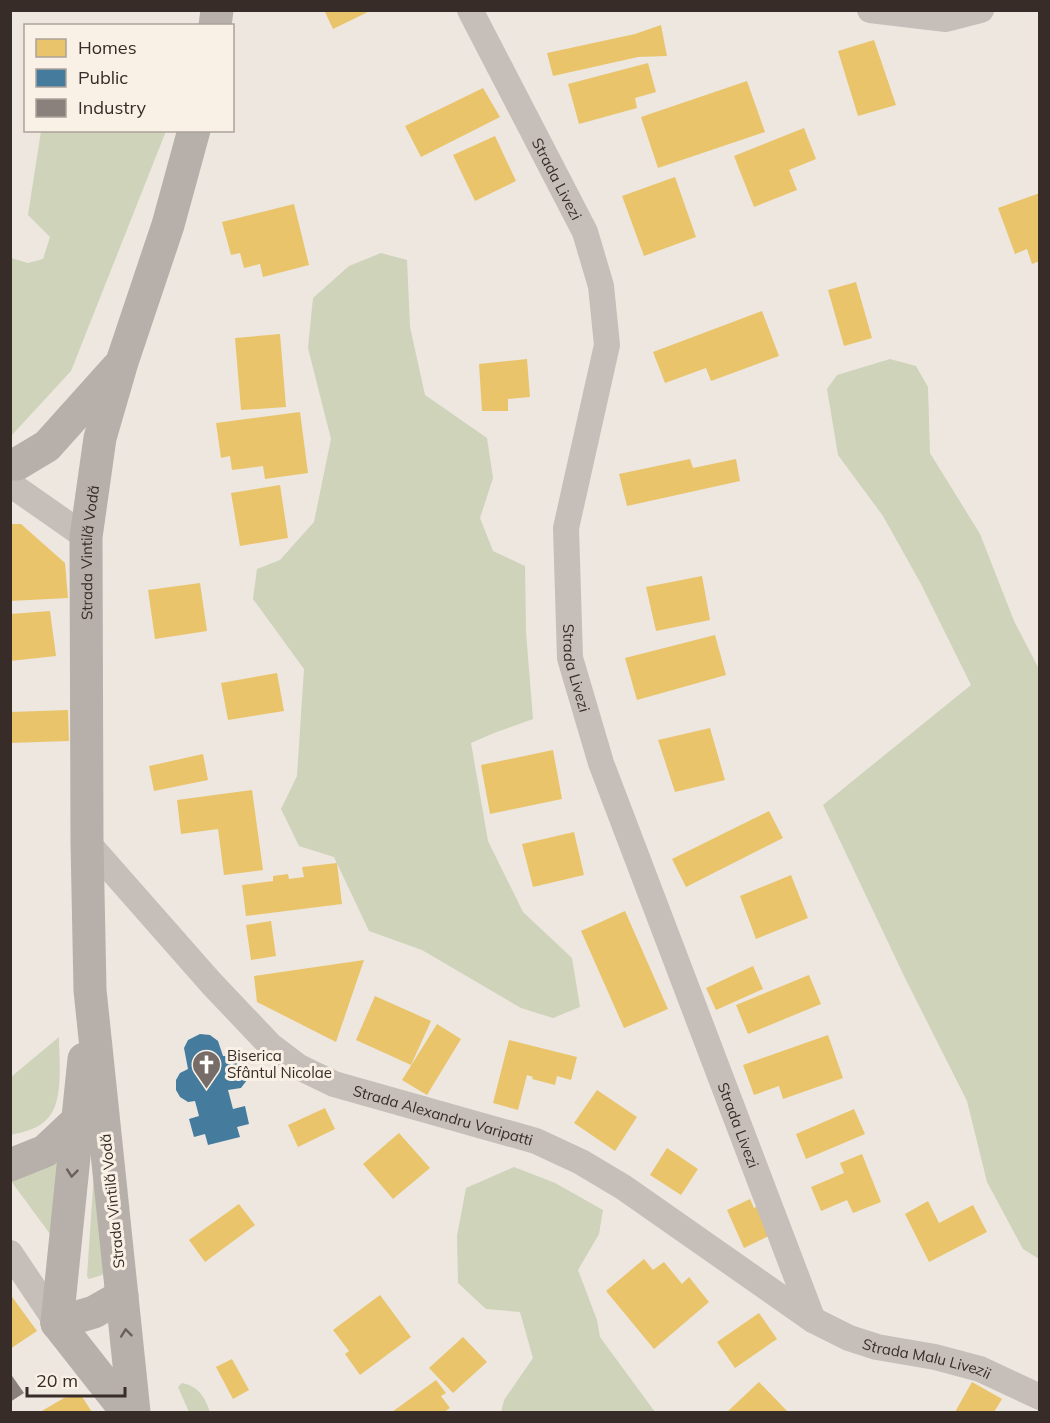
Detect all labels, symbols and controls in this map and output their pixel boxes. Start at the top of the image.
legend [24,24,234,132]
text: Homes [78,36,137,59]
text: Public [78,66,128,89]
text: Industry [78,96,147,119]
street label: Strada Livezi [528,134,587,223]
street label: Strada Vintilă Vodă [77,484,103,620]
street label: Strada Livezi [559,623,595,714]
place label: Biserica Sfântul Nicolae [227,1046,332,1082]
church icon: Biserica Sfântul Nicolae [190,1048,222,1090]
street label: Strada Livezi [714,1079,764,1170]
street label: Strada Alexandru Varipatti [351,1080,535,1149]
street label: Strada Vintilă Vodă [95,1133,129,1269]
one-way arrow [66,1169,79,1178]
one-way arrow [120,1329,133,1338]
street label: Strada Malu Livezii [860,1334,995,1383]
scale bar [27,1360,124,1398]
text: 20 m [36,1369,78,1392]

